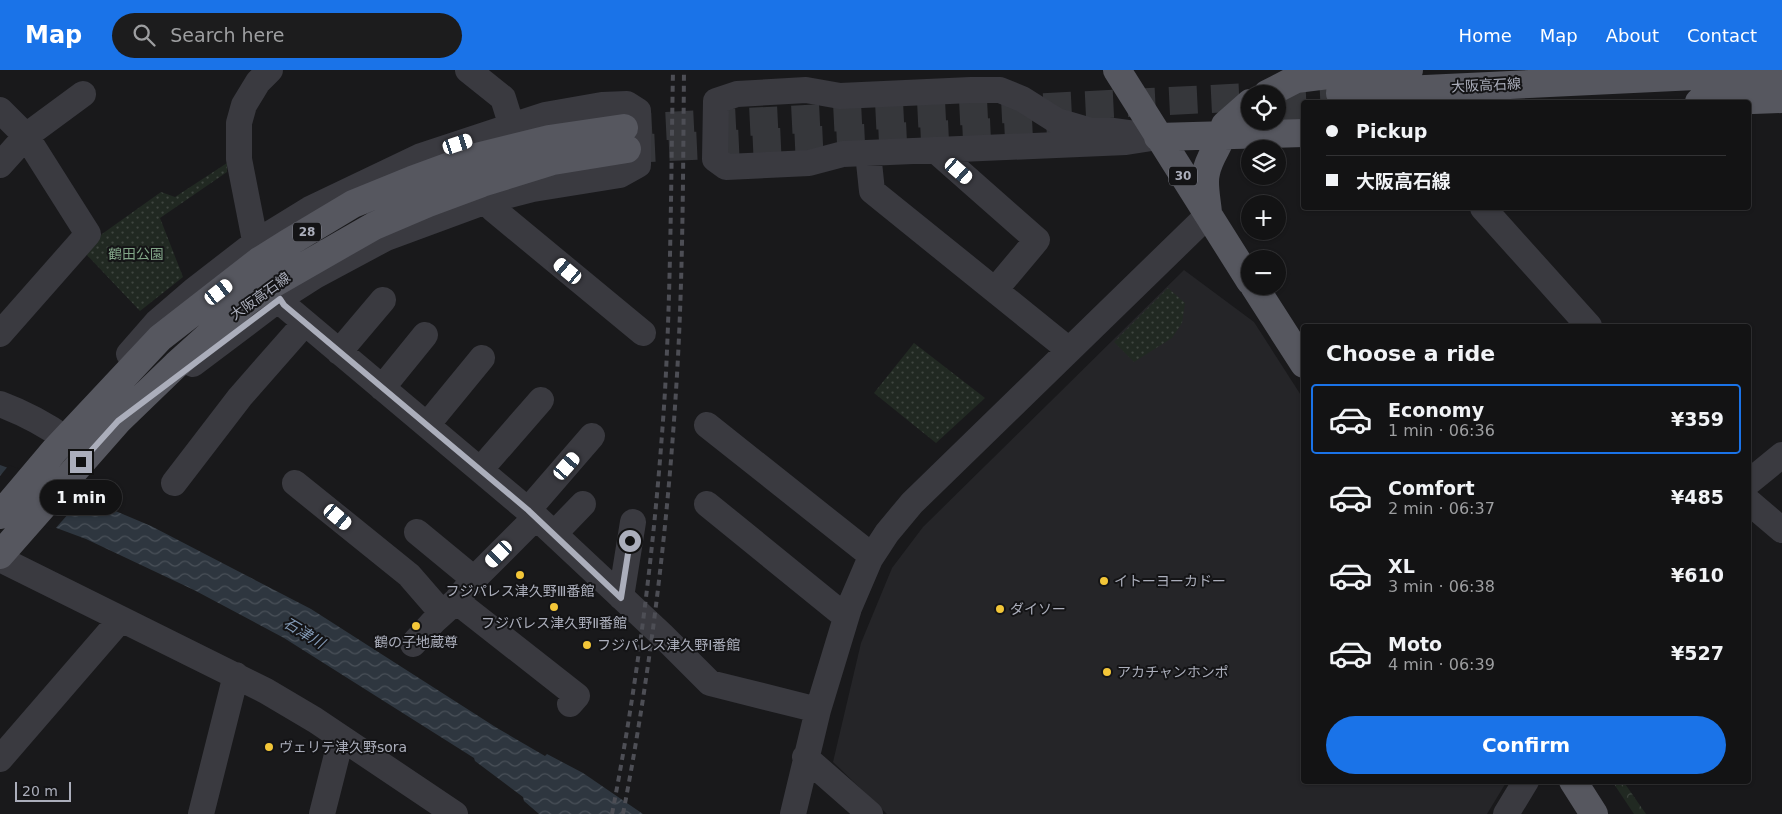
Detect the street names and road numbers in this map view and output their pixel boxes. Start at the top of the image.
street label: 大阪高石線 [1451,75,1521,95]
road number: 30 [1169,166,1197,185]
road number: 28 [293,222,321,242]
street label: 大阪高石線 [227,269,293,323]

